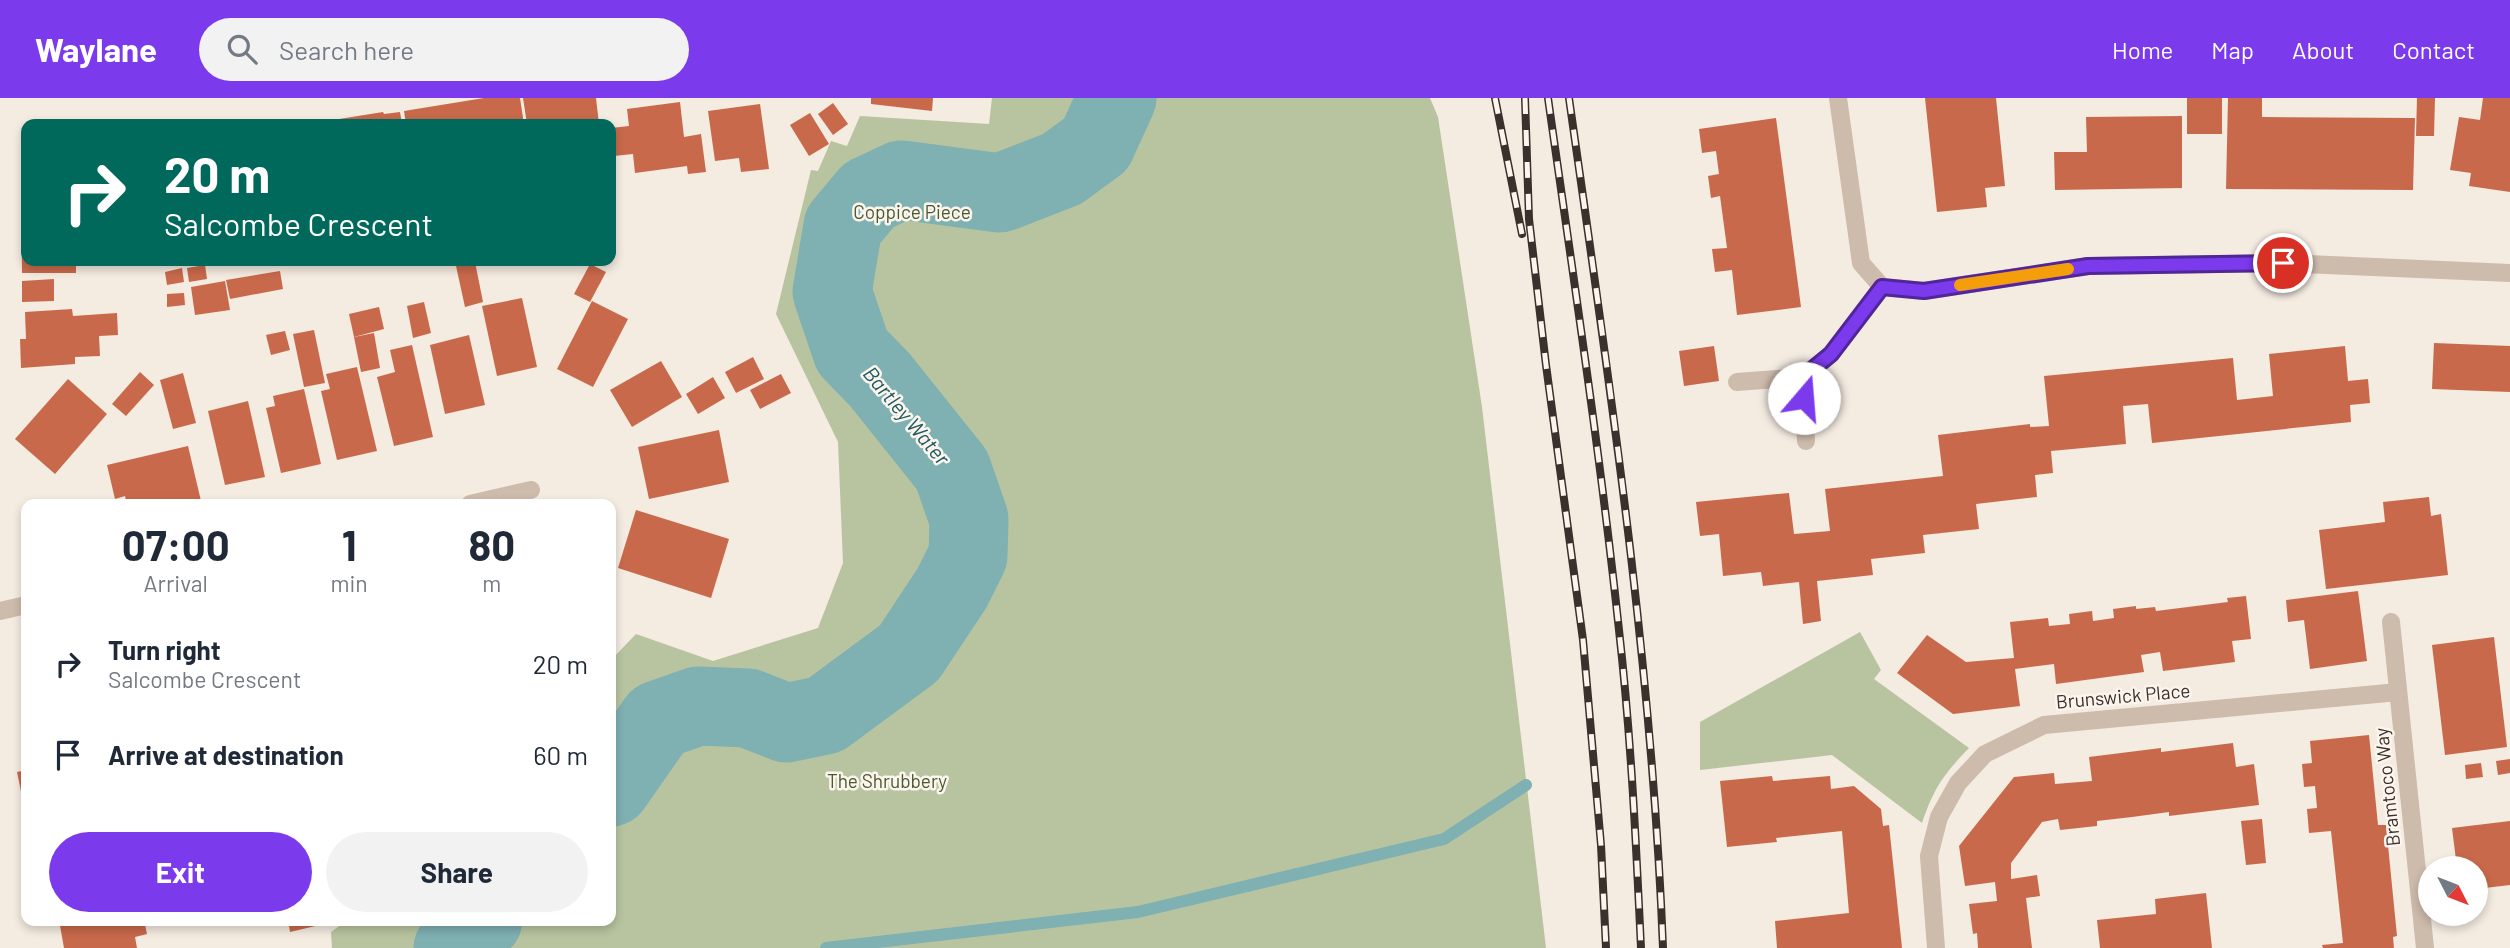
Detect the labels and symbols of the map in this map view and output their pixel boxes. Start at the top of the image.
park label: Coppice Piece [853,200,971,223]
pin [2253,233,2313,293]
water label: Bartley Water [859,361,956,470]
position arrow [1767,361,1841,435]
street label: Brunswick Place [2055,678,2191,713]
street label: Bramtoco Way [2369,726,2404,848]
park label: The Shrubbery [827,769,947,792]
north arrow [2418,856,2488,926]

